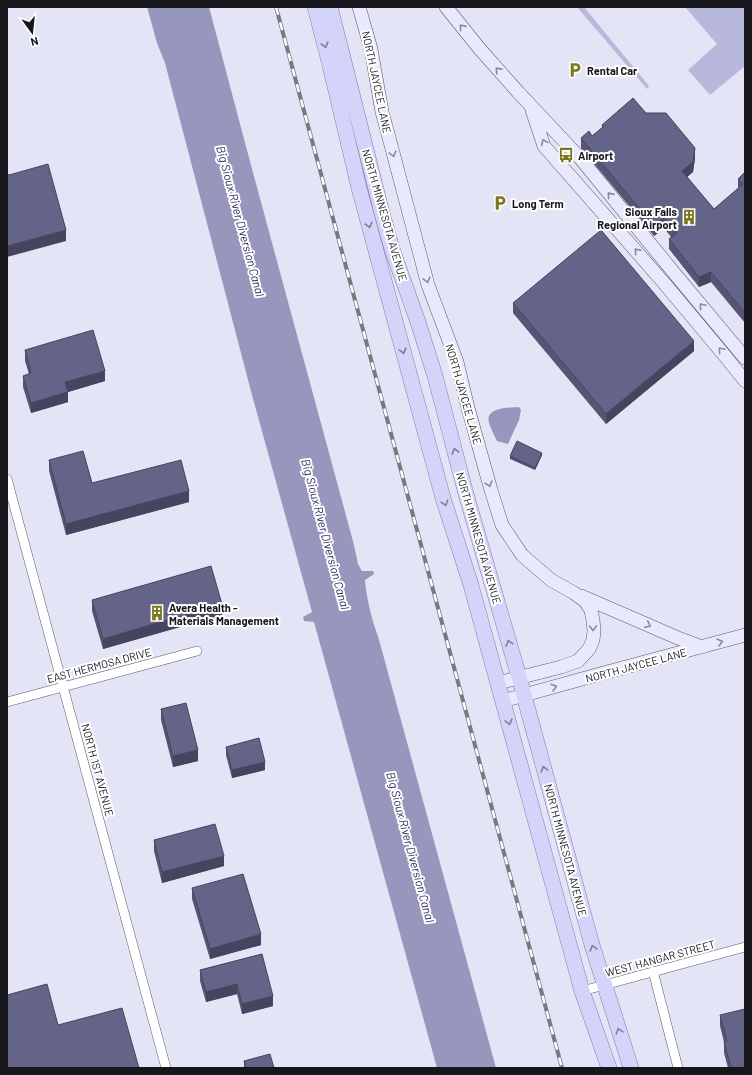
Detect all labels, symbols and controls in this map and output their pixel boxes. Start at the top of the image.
north arrow [12,12,52,52]
one-way arrow [460,25,467,32]
street label: NORTH JAYCEE LANE [360,30,394,135]
text: N [29,35,40,49]
one-way arrow [320,41,329,48]
parking icon: Rental Car [566,61,584,79]
place label: Rental Car [587,64,638,77]
one-way arrow [496,67,503,74]
one-way arrow [540,138,548,145]
water label: Big Sioux River Diversion Canal [214,144,268,298]
bus stop icon: Airport [557,146,575,164]
street label: NORTH MINNESOTA AVENUE [360,148,410,283]
place label: Airport [578,149,613,162]
one-way arrow [388,150,397,157]
one-way arrow [608,192,615,199]
parking icon: Long Term [491,194,509,212]
place label: Long Term [512,197,564,210]
place label: Sioux Falls Regional Airport [597,205,677,231]
building icon: Sioux Falls Regional Airport [680,208,698,226]
one-way arrow [364,222,373,229]
one-way arrow [634,248,641,256]
one-way arrow [422,276,431,283]
one-way arrow [699,304,706,311]
street label: NORTH JAYCEE LANE [443,342,485,446]
one-way arrow [398,347,407,354]
one-way arrow [718,347,725,355]
one-way arrow [451,448,460,455]
water label: Big Sioux River Diversion Canal [299,457,353,611]
street label: NORTH MINNESOTA AVENUE [454,471,504,606]
one-way arrow [484,480,493,487]
one-way arrow [440,500,449,507]
place label: Avera Health - Materials Management [169,601,279,627]
building icon: Avera Health - Materials Management [148,604,166,622]
one-way arrow [644,620,652,628]
one-way arrow [589,625,597,631]
one-way arrow [716,638,723,647]
one-way arrow [505,640,514,647]
street label: EAST HERMOSA DRIVE [45,645,153,685]
street label: NORTH JAYCEE LANE [584,645,688,685]
one-way arrow [550,683,557,692]
one-way arrow [504,718,513,725]
street label: NORTH 1ST AVENUE [79,722,117,818]
one-way arrow [540,765,549,772]
water label: Big Sioux River Diversion Canal [384,770,438,924]
street label: NORTH MINNESOTA AVENUE [542,782,590,918]
street label: WEST HANGAR STREET [604,937,716,979]
one-way arrow [589,945,598,952]
one-way arrow [615,1027,624,1034]

